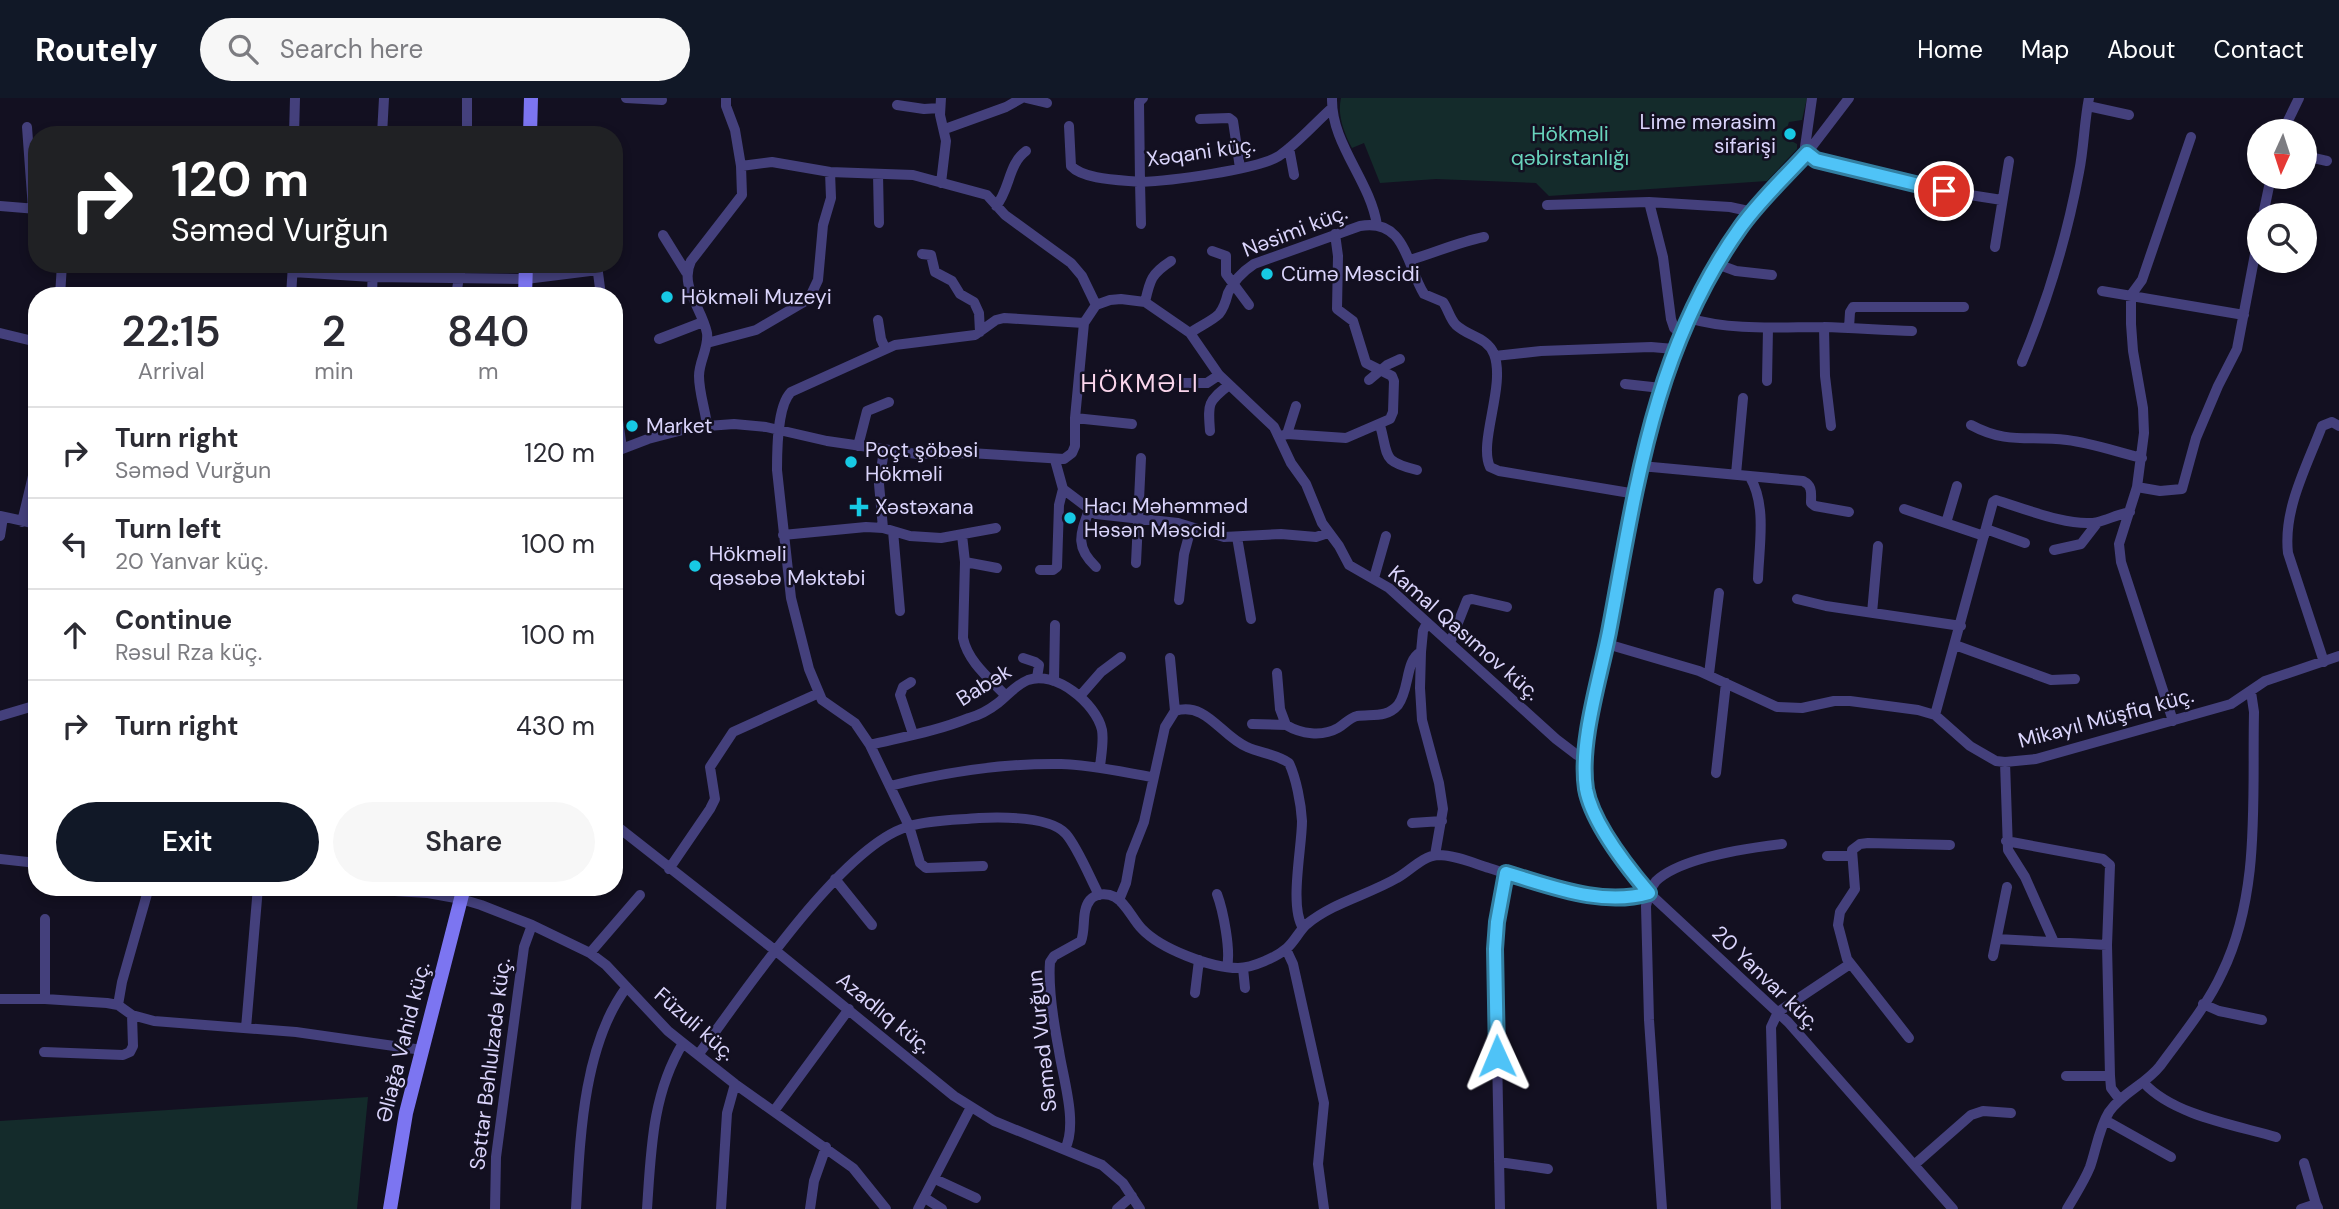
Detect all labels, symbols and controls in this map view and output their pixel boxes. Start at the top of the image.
search box [200,18,690,81]
text: Routely [35,28,158,71]
icon: search [224,30,262,68]
text: Search here [280,32,423,66]
text: Home [1917,34,1983,65]
text: Map [2021,34,2069,65]
text: About [2107,34,2176,65]
text: Contact [2214,34,2304,65]
place label: Lime mərasim sifarişi [1640,108,1776,160]
north arrow [2247,119,2317,189]
map controls [2247,119,2317,273]
park label: Hökməli qəbirstanlığı [1511,120,1629,172]
marker: Lime mərasim sifarişi [1782,126,1798,142]
street label: Xəqani küç. [1145,130,1257,174]
text: 120 m [171,147,309,211]
icon: right [56,154,147,245]
pin [1914,161,1974,221]
icon: arrive [1925,172,1963,210]
street label: Nəsimi küç. [1239,198,1351,264]
button: search [2247,203,2317,273]
text: Səməd Vurğun [171,209,388,251]
place label: Cümə Məscidi [1281,260,1420,288]
marker: Cümə Məscidi [1259,266,1275,282]
place label: Hökməli Muzeyi [681,283,832,311]
marker: Hökməli Muzeyi [659,289,675,305]
text: 22:15 [122,304,221,359]
text: 2 [322,304,346,359]
text: 840 [447,304,529,359]
text: Arrival [138,356,205,386]
text: min [314,356,353,386]
text: m [478,356,498,386]
district label: HÖKMƏLI [1080,368,1200,399]
place label: Market [646,412,713,440]
marker: Market [624,418,640,434]
text: Turn right [115,421,239,455]
icon: right [56,434,94,472]
text: 120 m [524,436,595,470]
place label: Poçt şöbəsi Hökməli [865,436,978,488]
marker: Poçt şöbəsi Hökməli [843,454,859,470]
text: Səməd Vurğun [115,455,271,485]
place label: Hacı Məhəmməd Həsən Məscidi [1084,492,1248,544]
place label: Xəstəxana [875,493,974,521]
marker: Xəstəxana [849,497,869,517]
marker: Hacı Məhəmməd Həsən Məscidi [1062,510,1078,526]
text: Turn left [115,512,222,546]
icon: left [56,525,94,563]
text: 100 m [521,527,595,561]
place label: Hökməli qəsəbə Məktəbi [709,540,865,592]
text: 20 Yanvar küç. [115,546,268,576]
marker: Hökməli qəsəbə Məktəbi [687,558,703,574]
street label: Kamal Qasımov küç. [1382,559,1546,707]
text: Continue [115,603,232,637]
icon: ahead [56,616,94,654]
text: 100 m [521,618,595,652]
text: Rəsul Rza küç. [115,637,262,667]
street label: Babək [951,657,1017,713]
street label: Mikayıl Müşfiq küç. [2015,681,2197,755]
icon: right [56,707,94,745]
text: Turn right [115,709,239,743]
text: 430 m [516,709,595,743]
button: Exit [56,802,319,882]
button: Share [333,802,595,882]
street label: 20 Yanvar küç. [1706,919,1826,1037]
street label: Səttar Bəhlulzadə küç. [463,956,517,1172]
street label: Əliağa Vahid küç. [370,959,436,1125]
street label: Azadlıq küç. [830,966,938,1060]
street label: Səməd Vurğun [1021,969,1063,1113]
street label: Füzuli küç. [648,981,742,1067]
position arrow [1460,1019,1534,1093]

